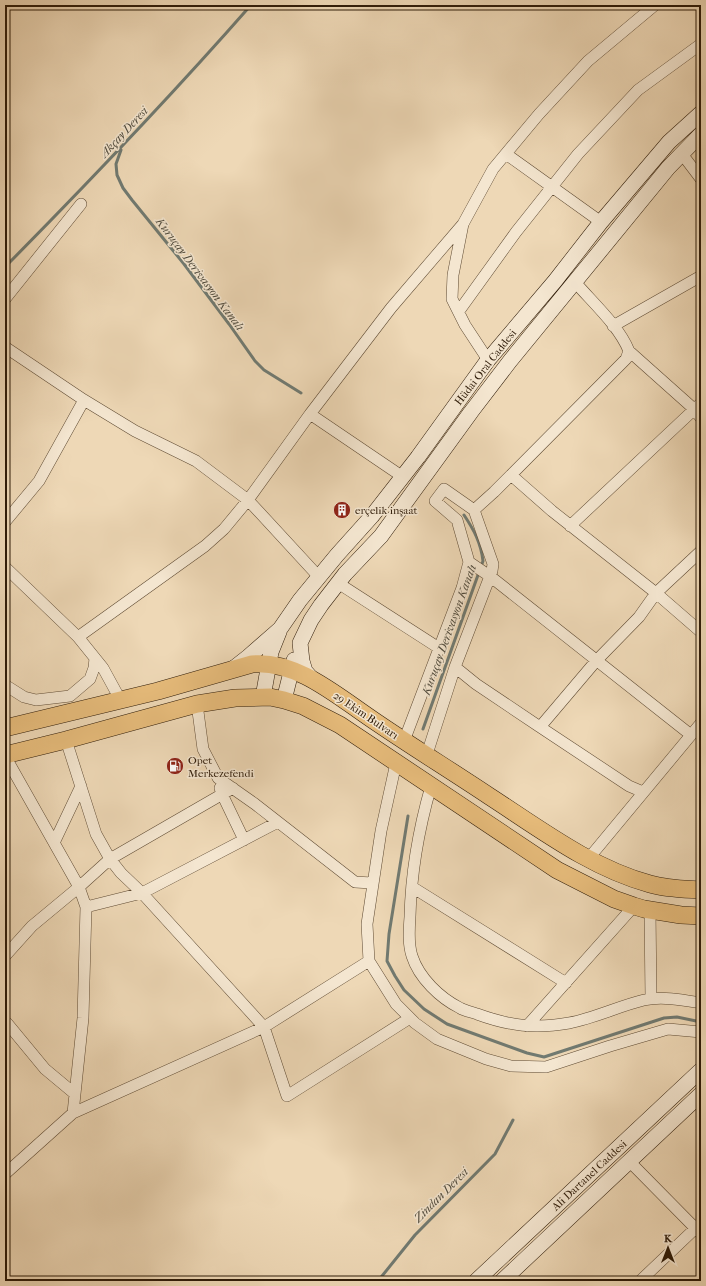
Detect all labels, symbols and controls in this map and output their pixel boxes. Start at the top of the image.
water label: Akçay Deresi [96,103,152,162]
water label: Kuruçay Derivasyon Kanalı [152,214,247,334]
street label: Hüdai Oral Caddesi [452,326,519,408]
building icon: erçelik inşaat [332,500,352,520]
place label: erçelik inşaat [355,504,418,517]
water label: Kuruçay Derivasyon Kanalı [419,562,479,698]
street label: 29 Ekim Bulvarı [331,689,401,742]
place label: Opet Merkezefendi [188,754,254,780]
fuel station icon: Opet Merkezefendi [165,756,185,776]
street label: Ali Dartanel Caddesi [549,1137,630,1214]
water label: Zindan Deresi [410,1164,472,1226]
north arrow [648,1228,688,1268]
text: K [664,1232,673,1245]

